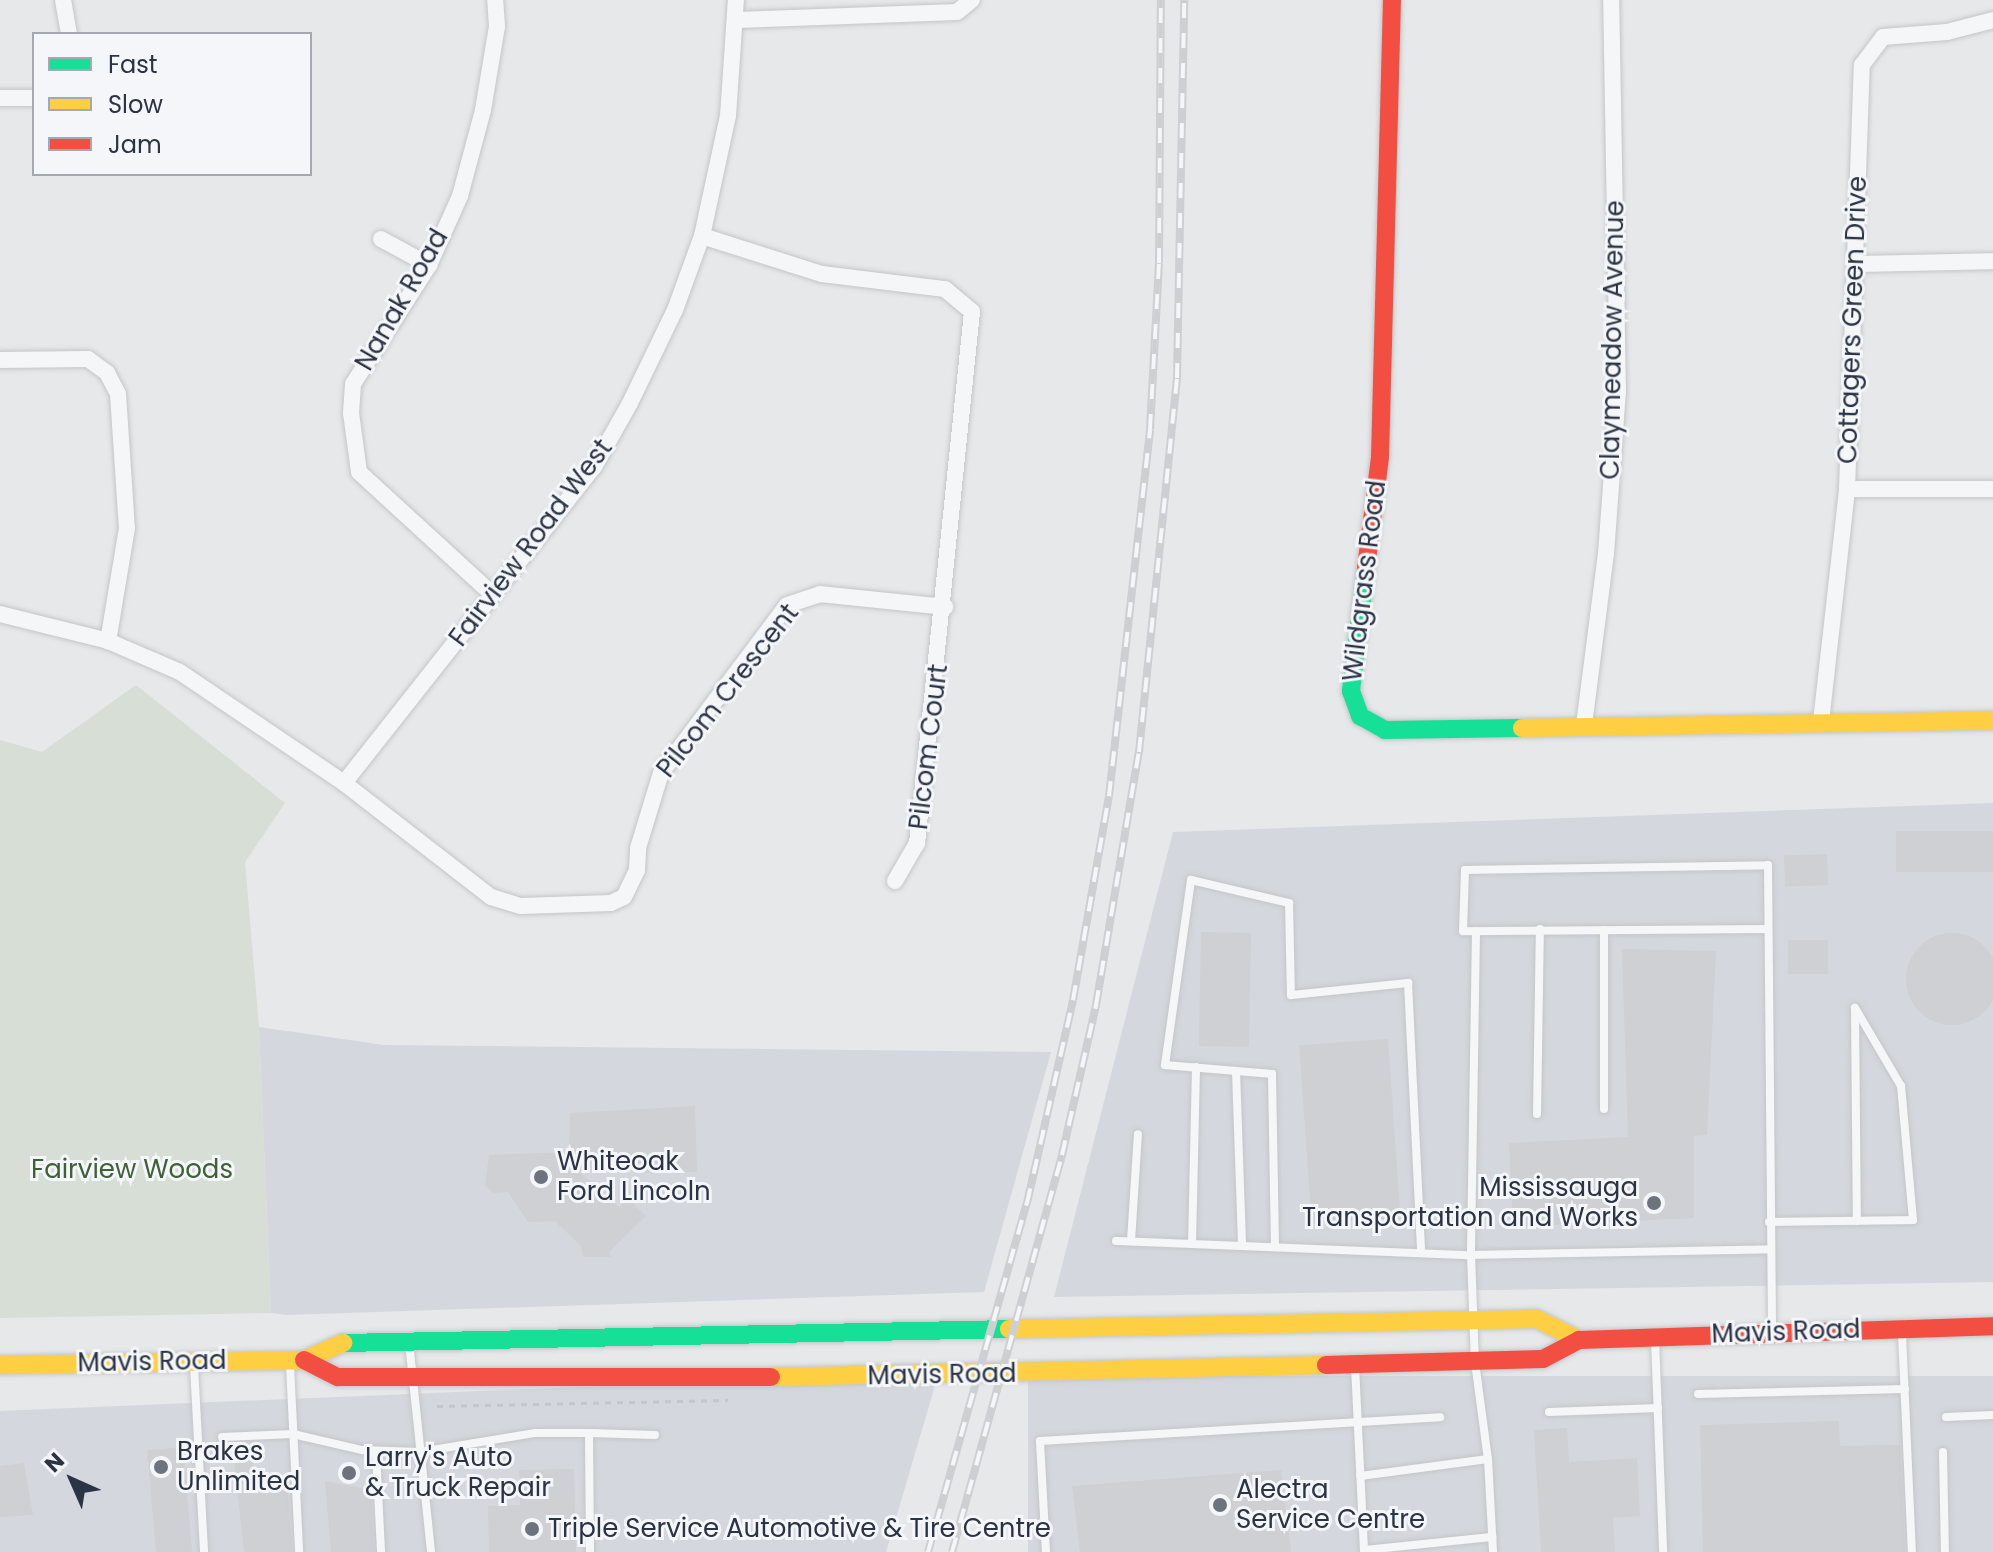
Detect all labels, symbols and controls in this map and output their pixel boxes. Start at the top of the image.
legend [32,32,312,176]
text: Fast [108,48,158,81]
text: Slow [108,88,163,121]
text: Jam [108,128,162,161]
street label: Cottagers Green Drive [1832,176,1874,464]
street label: Claymeadow Avenue [1595,200,1631,480]
street label: Nanak Road [349,224,455,376]
street label: Fairview Road West [443,433,619,653]
street label: Wildgrass Road [1337,479,1393,683]
street label: Pilcom Crescent [651,598,805,784]
street label: Pilcom Court [903,662,955,832]
place label: Whiteoak Ford Lincoln [557,1146,711,1208]
park label: Fairview Woods [31,1154,233,1186]
marker: Whiteoak Ford Lincoln [532,1168,550,1186]
place label: Mississauga Transportation and Works [1302,1172,1638,1234]
marker: Mississauga Transportation and Works [1645,1194,1663,1212]
street label: Mavis Road [1711,1314,1861,1350]
street label: Mavis Road [77,1345,227,1379]
street label: Mavis Road [867,1358,1017,1392]
place label: Brakes Unlimited [177,1436,300,1498]
north arrow [32,1440,112,1520]
place label: Larry's Auto & Truck Repair [365,1442,551,1504]
text: N [38,1446,71,1479]
marker: Brakes Unlimited [152,1458,170,1476]
marker: Larry's Auto & Truck Repair [340,1464,358,1482]
place label: Alectra Service Centre [1236,1474,1425,1536]
marker: Alectra Service Centre [1211,1496,1229,1514]
place label: Triple Service Automotive & Tire Centre [548,1513,1051,1545]
marker: Triple Service Automotive & Tire Centre [523,1520,541,1538]

